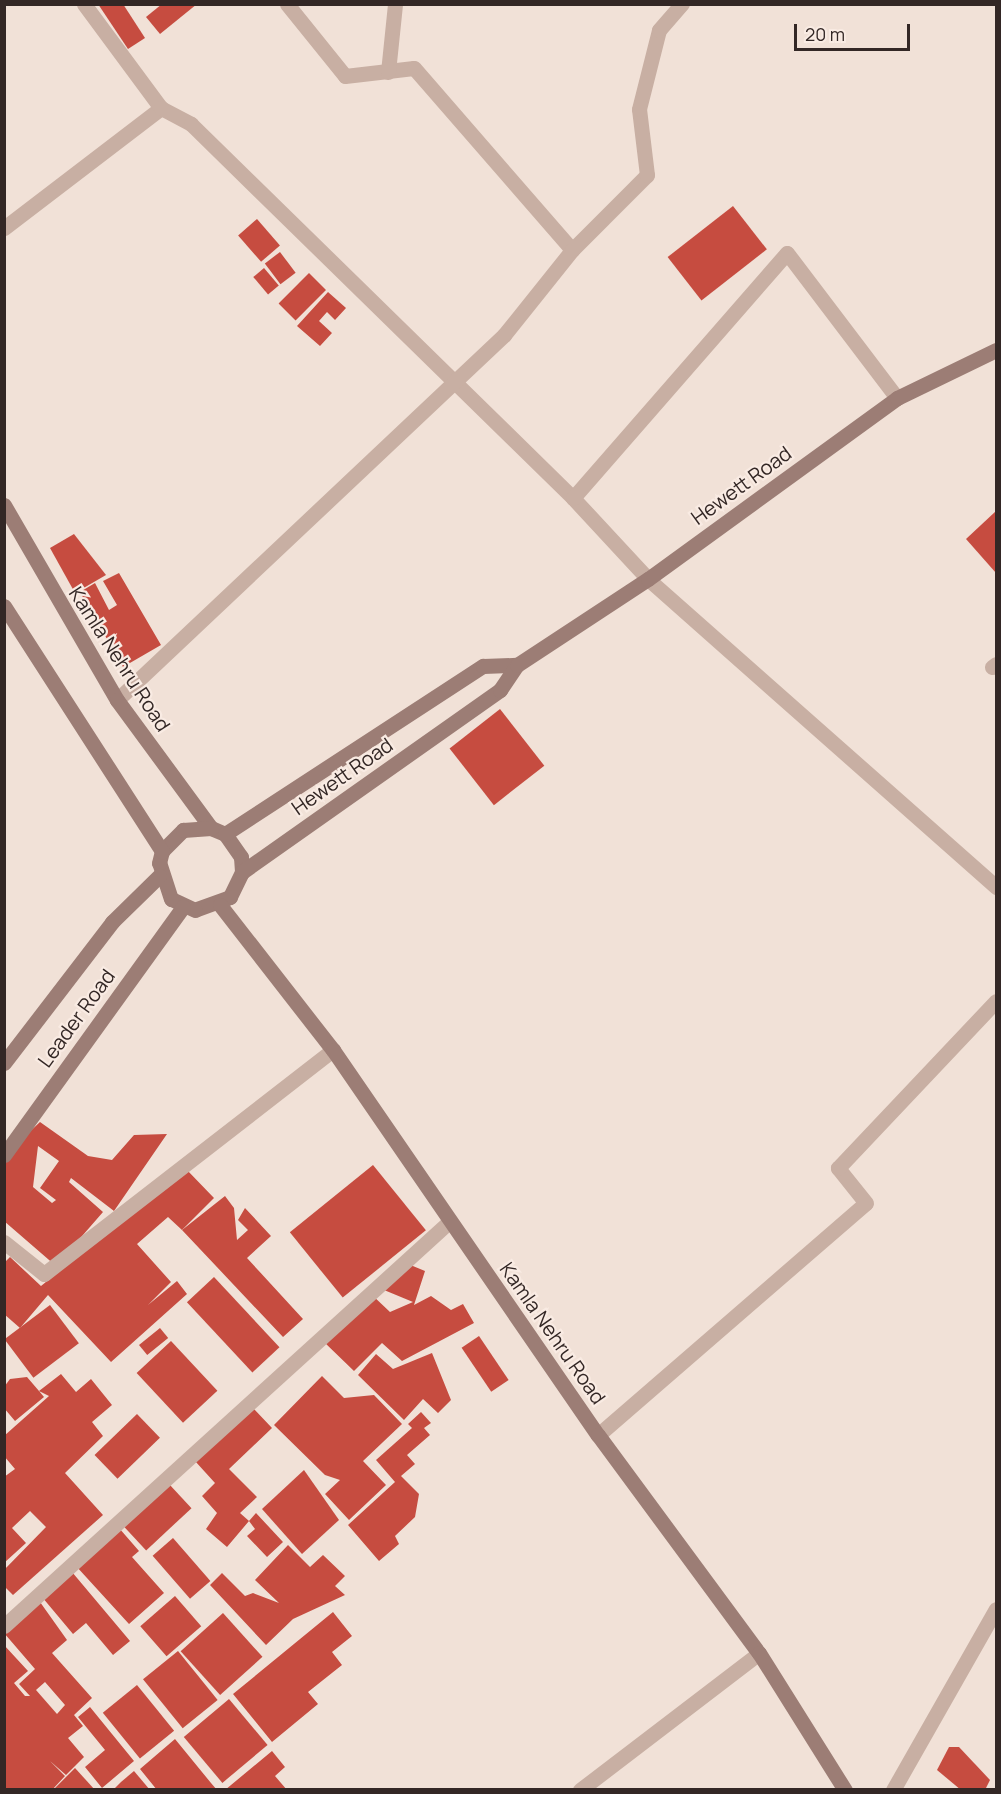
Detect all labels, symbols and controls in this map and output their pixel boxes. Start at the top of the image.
scale bar [797,12,912,50]
text: 20 m [805,22,845,46]
street label: Hewett Road [686,441,796,529]
street label: Kamla Nehru Road [64,582,176,736]
street label: Hewett Road [287,732,397,820]
street label: Leader Road [33,964,119,1072]
street label: Kamla Nehru Road [495,1258,611,1408]

